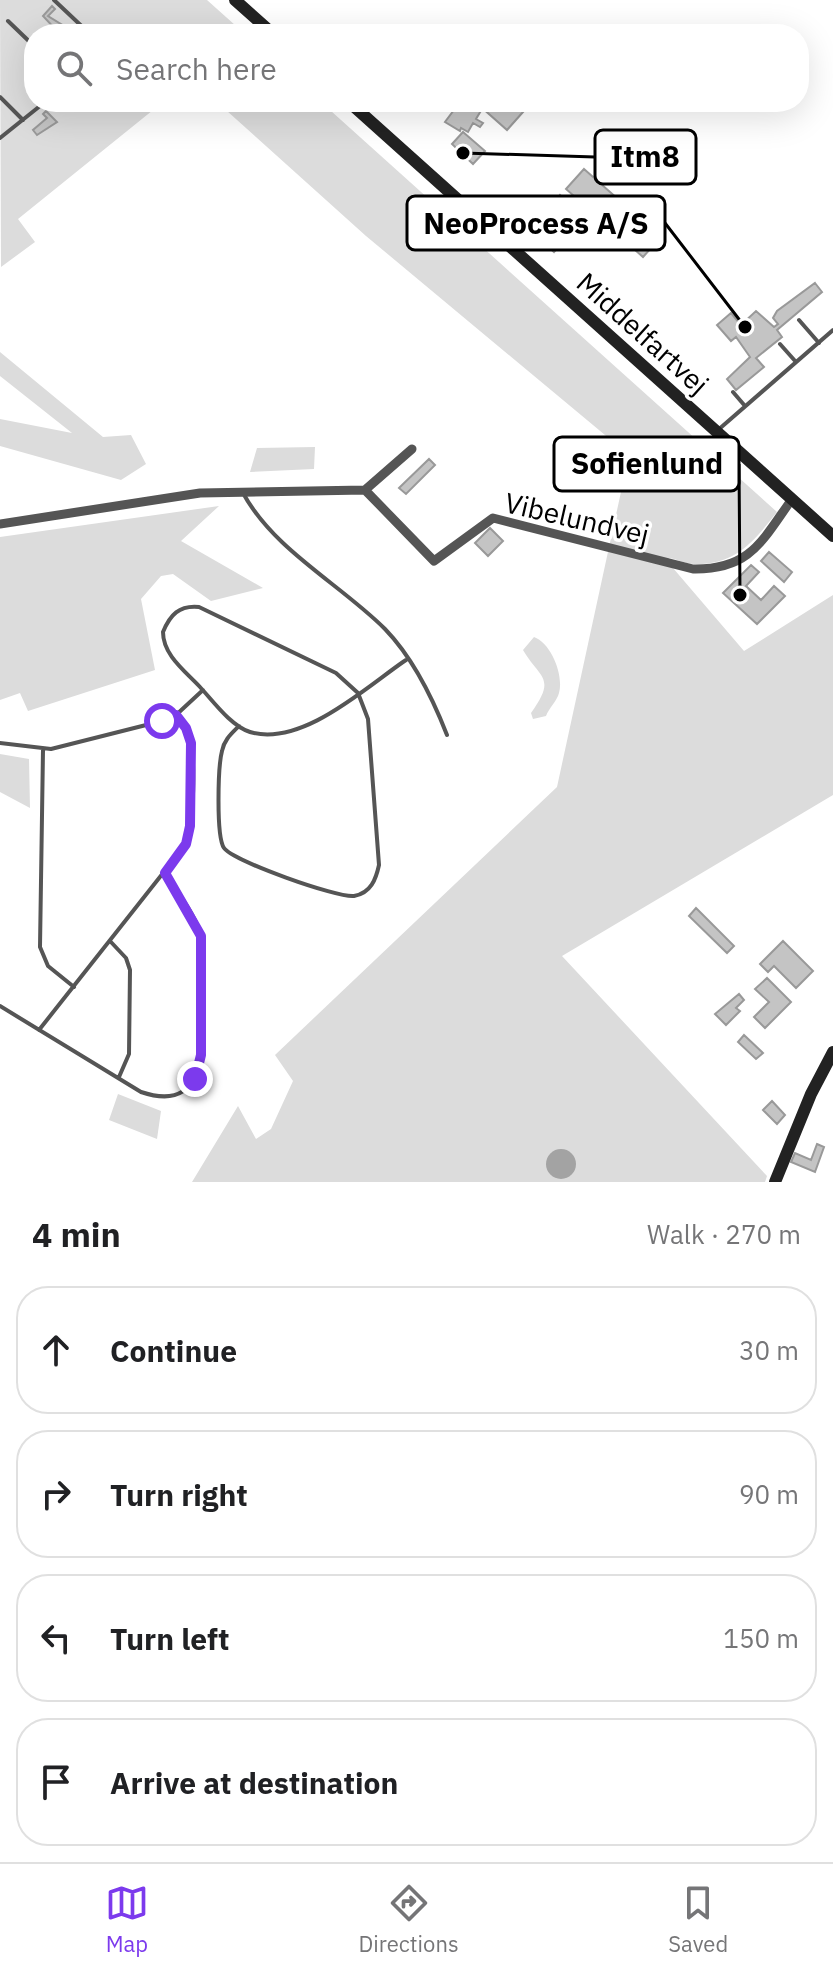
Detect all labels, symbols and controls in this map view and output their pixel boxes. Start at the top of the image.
search box [24,24,809,112]
icon: search [52,46,96,90]
text: Search here [116,49,277,88]
callout: Itm8 [595,130,696,184]
text: Itm8 [610,136,680,175]
callout: NeoProcess A/S [407,196,665,250]
text: NeoProcess A/S [423,203,649,242]
street label: Middelfartvej [569,264,717,402]
callout: Sofienlund [554,437,739,491]
text: Sofienlund [571,443,723,482]
street label: Vibelundvej [501,483,653,553]
route start [144,703,180,739]
route end [177,1061,213,1097]
text: 4 min [32,1212,121,1256]
text: Walk · 270 m [647,1217,801,1251]
icon: ahead [34,1328,78,1372]
text: Continue [110,1331,237,1370]
text: 30 m [739,1333,799,1367]
icon: right [34,1472,78,1516]
text: Turn right [110,1475,248,1514]
text: 90 m [739,1477,799,1511]
icon: left [34,1616,78,1660]
text: Turn left [110,1619,229,1658]
text: 150 m [723,1621,799,1655]
icon: arrive [34,1760,78,1804]
text: Arrive at destination [110,1763,398,1802]
tab: Map [105,1881,149,1958]
tab: Directions [359,1881,459,1958]
tab: Saved [668,1881,728,1958]

